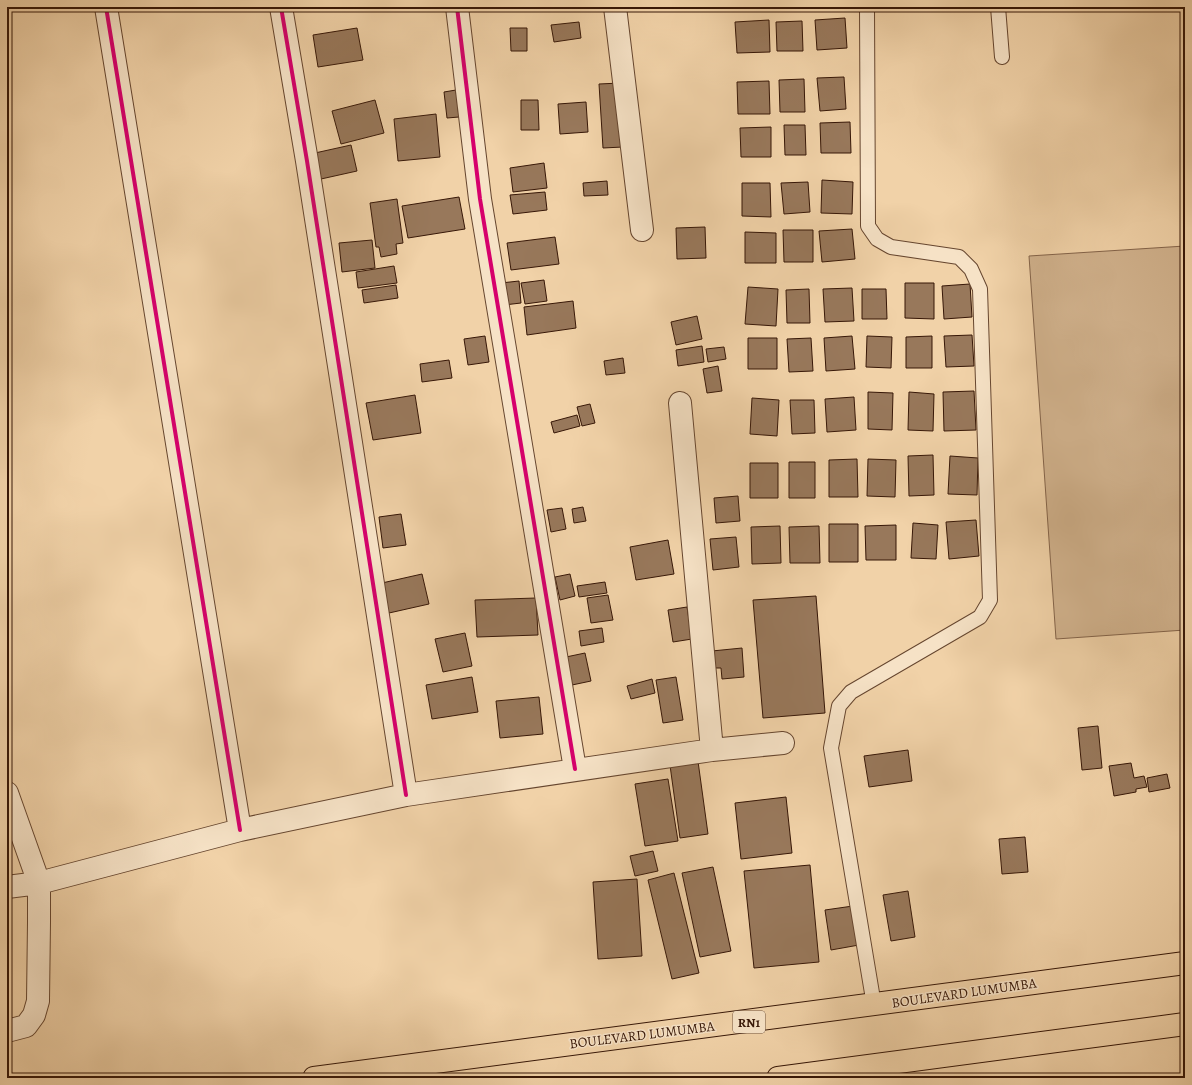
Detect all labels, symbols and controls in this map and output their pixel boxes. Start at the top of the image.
street label: BOULEVARD LUMUMBA [890,973,1039,1013]
road number: RN1 [733,1011,765,1033]
street label: BOULEVARD LUMUMBA [568,1017,717,1053]

